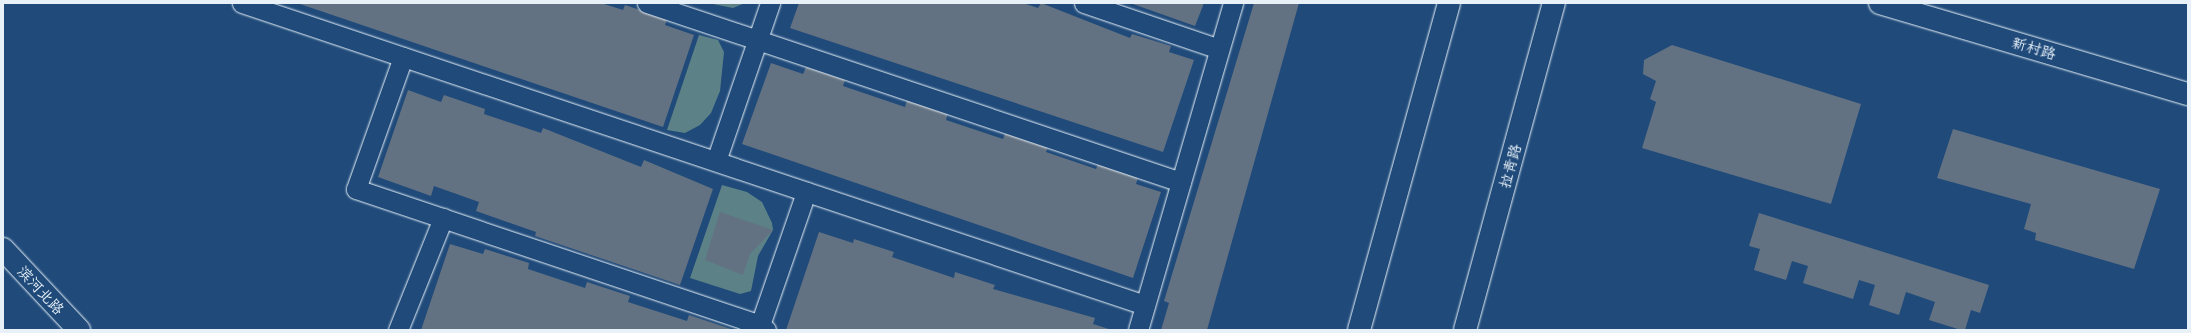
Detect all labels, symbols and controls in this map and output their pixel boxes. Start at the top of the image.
street label: 新村路 [2010,33,2058,63]
street label: 拉青路 [1495,142,1525,190]
street label: 滨河北路 [14,262,68,318]

